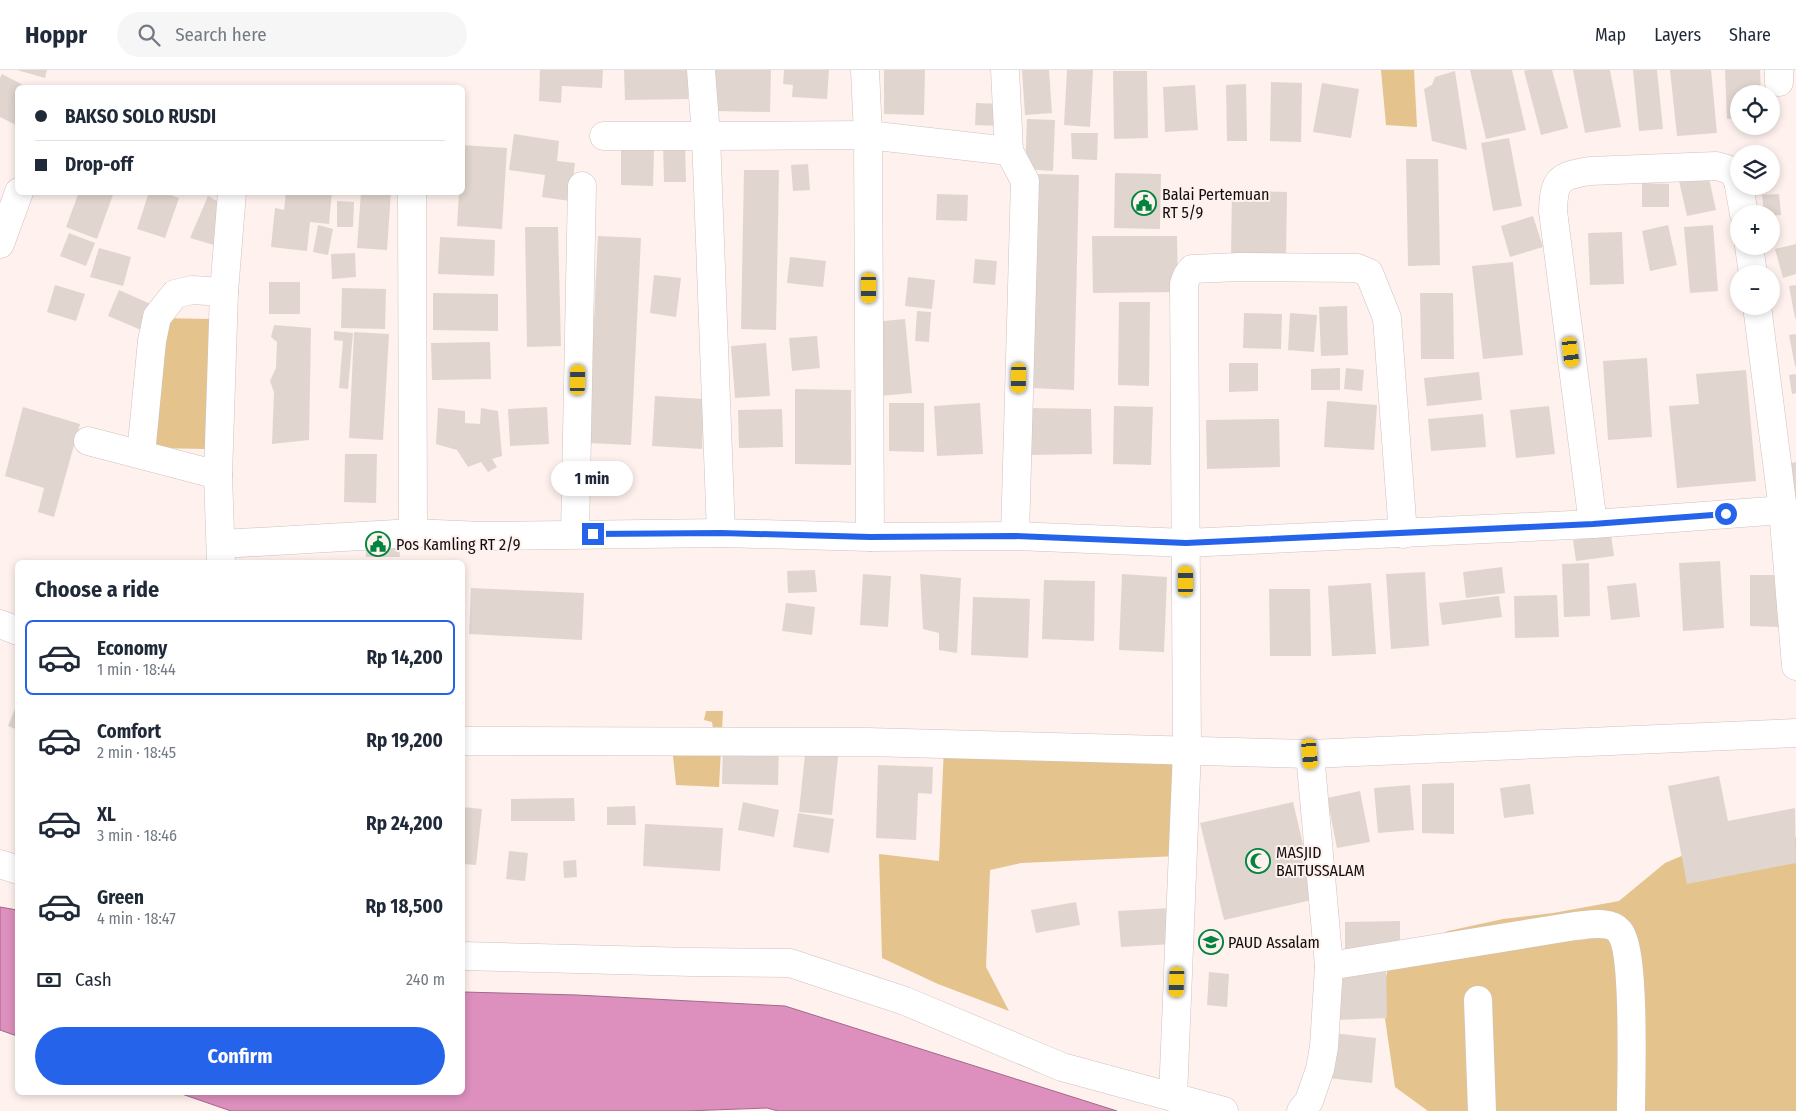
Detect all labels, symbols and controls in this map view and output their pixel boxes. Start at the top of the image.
search box [117,12,467,57]
text: Hoppr [25,21,87,49]
icon: search [135,21,163,49]
text: Search here [175,23,267,46]
text: Map [1595,24,1626,46]
text: Layers [1654,24,1701,46]
text: Share [1729,24,1771,46]
map controls [1730,85,1780,315]
button: locate [1730,85,1780,135]
text: BAKSO SOLO RUSDI [65,105,216,128]
button: layers [1730,145,1780,195]
text: Drop-off [65,153,133,176]
place label: Balai Pertemuan RT 5/9 [1162,185,1269,222]
public building icon: Balai Pertemuan RT 5/9 [1131,190,1157,216]
button: + [1730,205,1780,255]
button: − [1730,265,1780,315]
car [861,273,876,303]
car [1561,336,1580,368]
car [1011,363,1026,393]
car [570,365,585,395]
callout: 1 min [552,462,634,496]
text: 1 min [575,469,609,488]
route start [1715,503,1737,525]
route end [582,523,604,545]
public building icon: Pos Kamling RT 2/9 [365,531,391,557]
place label: Pos Kamling RT 2/9 [396,535,521,554]
car [1178,566,1193,596]
text: Choose a ride [35,576,159,603]
icon: car [37,635,82,680]
text: Economy [97,637,167,660]
text: Rp 14,200 [366,646,443,669]
text: 1 min · 18:44 [97,660,176,679]
icon: car [37,718,82,763]
text: Comfort [97,720,161,743]
text: Rp 19,200 [366,729,443,752]
car [1301,738,1318,770]
text: 2 min · 18:45 [97,743,176,762]
icon: car [37,801,82,846]
text: XL [97,803,116,826]
text: Rp 24,200 [366,812,443,835]
text: 3 min · 18:46 [97,826,177,845]
place label: MASJID BAITUSSALAM [1276,843,1365,880]
mosque icon: MASJID BAITUSSALAM [1245,848,1271,874]
icon: car [37,884,82,929]
text: Green [97,886,144,909]
text: Rp 18,500 [365,895,443,918]
text: 4 min · 18:47 [97,909,176,928]
school or university icon: PAUD Assalam [1198,929,1224,955]
place label: PAUD Assalam [1228,933,1320,952]
icon: cash [35,966,63,994]
car [1168,967,1185,997]
text: Cash [75,968,112,991]
text: 240 m [406,970,445,989]
button: Confirm [35,1027,445,1085]

